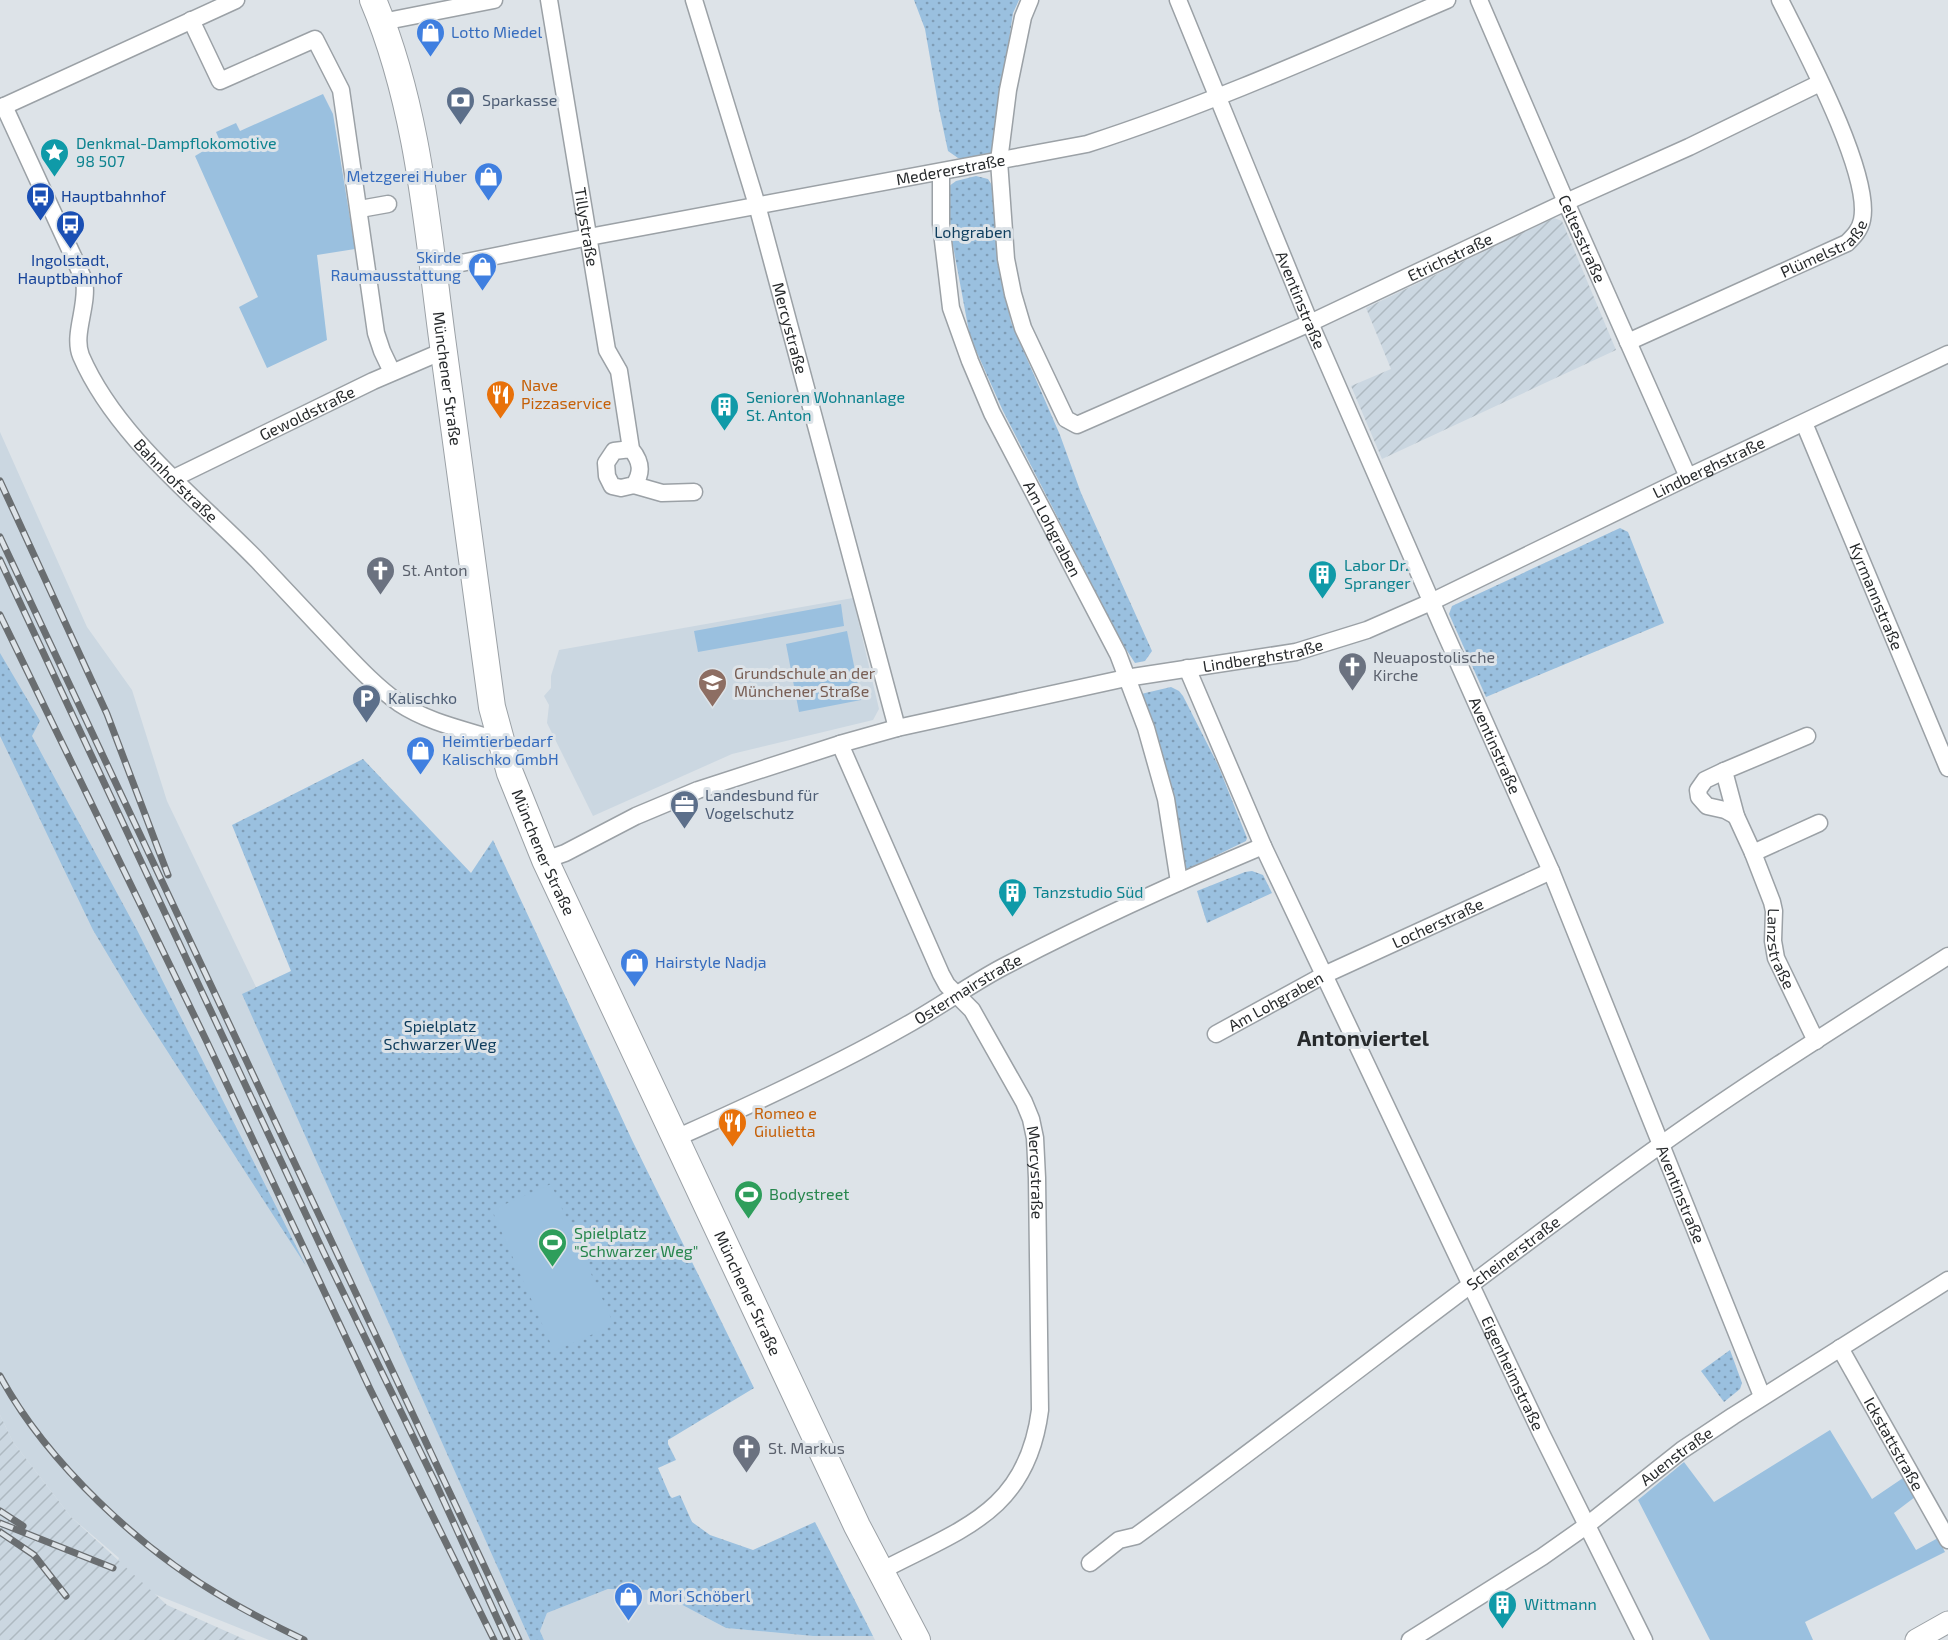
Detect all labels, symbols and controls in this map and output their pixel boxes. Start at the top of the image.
shop icon: Lotto Miedel [414,16,446,58]
place label: Lotto Miedel [451,22,542,41]
bank icon: Sparkasse [445,84,477,126]
place label: Sparkasse [482,90,557,109]
place label: Denkmal-Dampflokomotive 98 507 [76,133,277,170]
place icon: Denkmal-Dampflokomotive 98 507 [39,136,71,178]
street label: Medererstraße [894,150,1006,188]
shop icon: Metzgerei Huber [472,160,504,202]
place label: Metzgerei Huber [346,166,468,185]
bus stop icon: Hauptbahnhof [24,180,56,222]
place label: Hauptbahnhof [61,186,167,205]
street label: Tillystraße [571,186,603,268]
street label: Celtesstraße [1555,192,1610,285]
bus stop icon: Ingolstadt, Hauptbahnhof [54,208,86,250]
street label: Plümelstraße [1777,217,1871,281]
park label: Lohgraben [934,222,1012,241]
street label: Etrichstraße [1404,228,1495,285]
place label: Skirde Raumausstattung [331,247,461,284]
street label: Aventinstraße [1273,248,1330,351]
place label: Ingolstadt, Hauptbahnhof [18,250,123,287]
shop icon: Skirde Raumausstattung [466,250,498,292]
street label: Mercystraße [769,280,812,376]
street label: Münchener Straße [430,310,466,447]
place label: Nave Pizzaservice [521,375,611,412]
restaurant icon: Nave Pizzaservice [484,378,516,420]
street label: Gewoldstraße [256,381,358,444]
place label: Senioren Wohnanlage St. Anton [746,387,905,424]
building icon: Senioren Wohnanlage St. Anton [709,390,741,432]
street label: Lindberghstraße [1649,432,1767,502]
street label: Bahnhofstraße [131,434,222,526]
street label: Am Lohgraben [1020,477,1086,580]
street label: Kyrmannstraße [1846,540,1908,653]
church icon: St. Anton [365,554,397,596]
place label: Labor Dr. Spranger [1344,555,1411,592]
building icon: Labor Dr. Spranger [1307,558,1339,600]
place label: St. Anton [402,560,468,579]
street label: Lindberghstraße [1201,634,1325,675]
place label: Neuapostolische Kirche [1373,647,1495,684]
church icon: Neuapostolische Kirche [1336,650,1368,692]
place label: Grundschule an der Münchener Straße [734,663,876,700]
school or university icon: Grundschule an der Münchener Straße [697,666,729,708]
parking icon: Kalischko [351,682,383,724]
place label: Kalischko [388,688,457,707]
street label: Aventinstraße [1466,694,1525,797]
place label: Heimtierbedarf Kalischko GmbH [442,731,559,768]
shop icon: Heimtierbedarf Kalischko GmbH [405,734,437,776]
place label: Landesbund für Vogelschutz [705,785,819,822]
street label: Münchener Straße [509,786,580,918]
office icon: Landesbund für Vogelschutz [668,788,700,830]
building icon: Tanzstudio Süd [996,876,1028,918]
place label: Tanzstudio Süd [1033,882,1143,901]
street label: Locherstraße [1389,893,1486,952]
street label: Lanzstraße [1764,908,1799,992]
shop icon: Hairstyle Nadja [618,946,650,988]
street label: Ostermairstraße [910,949,1024,1028]
place label: Hairstyle Nadja [655,952,766,972]
street label: Am Lohgraben [1225,967,1326,1035]
park label: Spielplatz Schwarzer Weg [383,1016,497,1053]
district label: Antonviertel [1297,1024,1430,1050]
place label: Romeo e Giulietta [754,1103,817,1140]
restaurant icon: Romeo e Giulietta [717,1106,749,1148]
street label: Mercystraße [1024,1124,1048,1220]
street label: Aventinstraße [1653,1142,1710,1246]
sports icon: Bodystreet [732,1178,764,1220]
place label: Bodystreet [769,1184,849,1203]
street label: Scheinerstraße [1462,1211,1563,1294]
place label: Spielplatz "Schwarzer Weg" [574,1223,698,1260]
sports icon: Spielplatz "Schwarzer Weg" [537,1226,569,1268]
street label: Münchener Straße [711,1228,786,1358]
street label: Eigenheimstraße [1478,1313,1548,1433]
street label: Ickstattstraße [1861,1394,1928,1494]
street label: Auenstraße [1636,1422,1716,1489]
church icon: St. Markus [731,1432,763,1474]
place label: St. Markus [768,1438,845,1457]
shop icon: Mori Schöberl [612,1580,644,1622]
place label: Mori Schöberl [649,1586,750,1605]
building icon: Wittmann [1487,1588,1519,1630]
place label: Wittmann [1524,1594,1597,1613]

